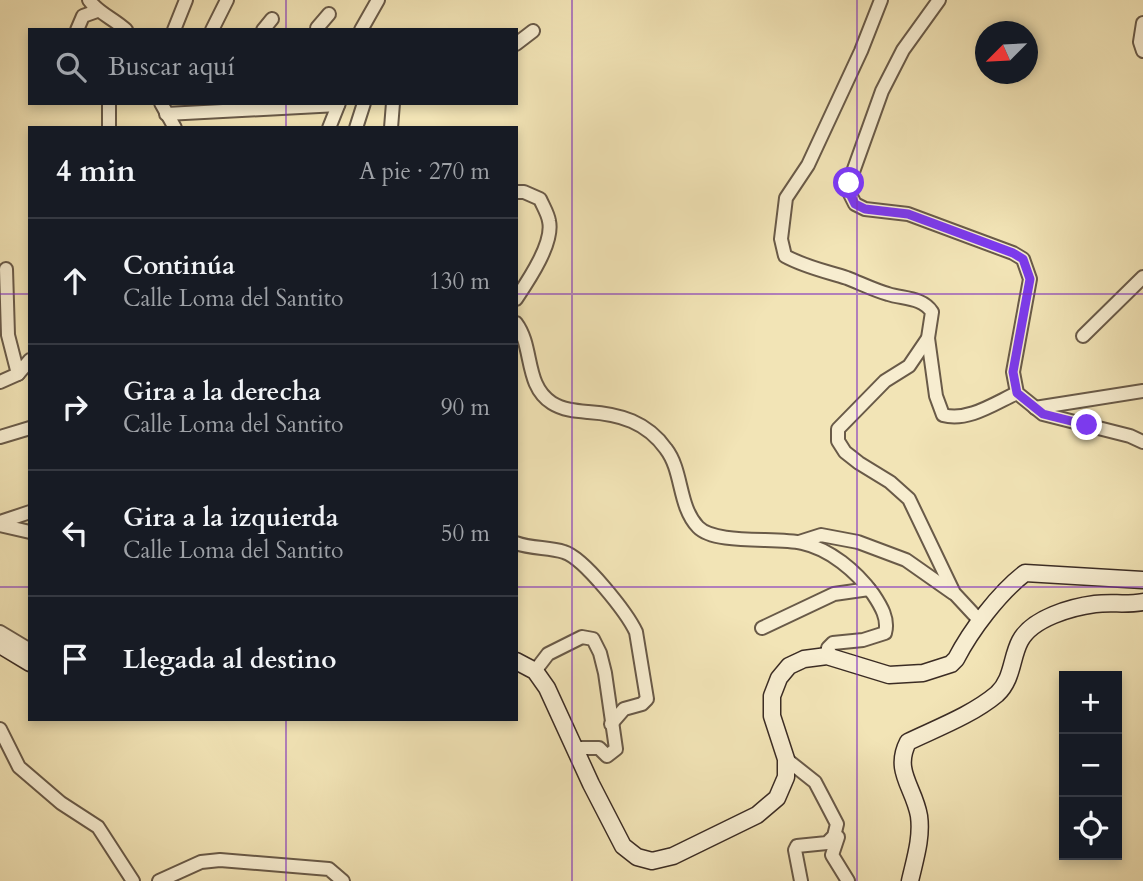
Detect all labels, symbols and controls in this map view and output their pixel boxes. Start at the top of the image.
north arrow [975,21,1038,84]
search box [28,28,518,105]
icon: search [52,48,90,86]
text: Buscar aquí [108,49,235,84]
text: 4 min [56,151,136,192]
text: A pie · 270 m [359,156,490,187]
route start [833,167,864,198]
text: Continúa [123,248,235,283]
icon: ahead [56,262,94,300]
text: 130 m [429,266,490,297]
text: Calle Loma del Santito [123,283,343,314]
text: Gira a la derecha [123,374,321,409]
icon: right [56,388,94,426]
text: 90 m [441,392,490,423]
text: Calle Loma del Santito [123,409,343,440]
route end [1071,409,1102,440]
text: Gira a la izquierda [123,500,339,535]
icon: left [56,514,94,552]
text: 50 m [441,518,490,549]
text: Calle Loma del Santito [123,535,343,566]
icon: arrive [56,640,94,678]
text: Llegada al destino [123,642,337,677]
map controls [1059,671,1122,860]
button: + [1059,671,1122,734]
button: − [1059,734,1122,797]
button: locate [1059,797,1122,860]

